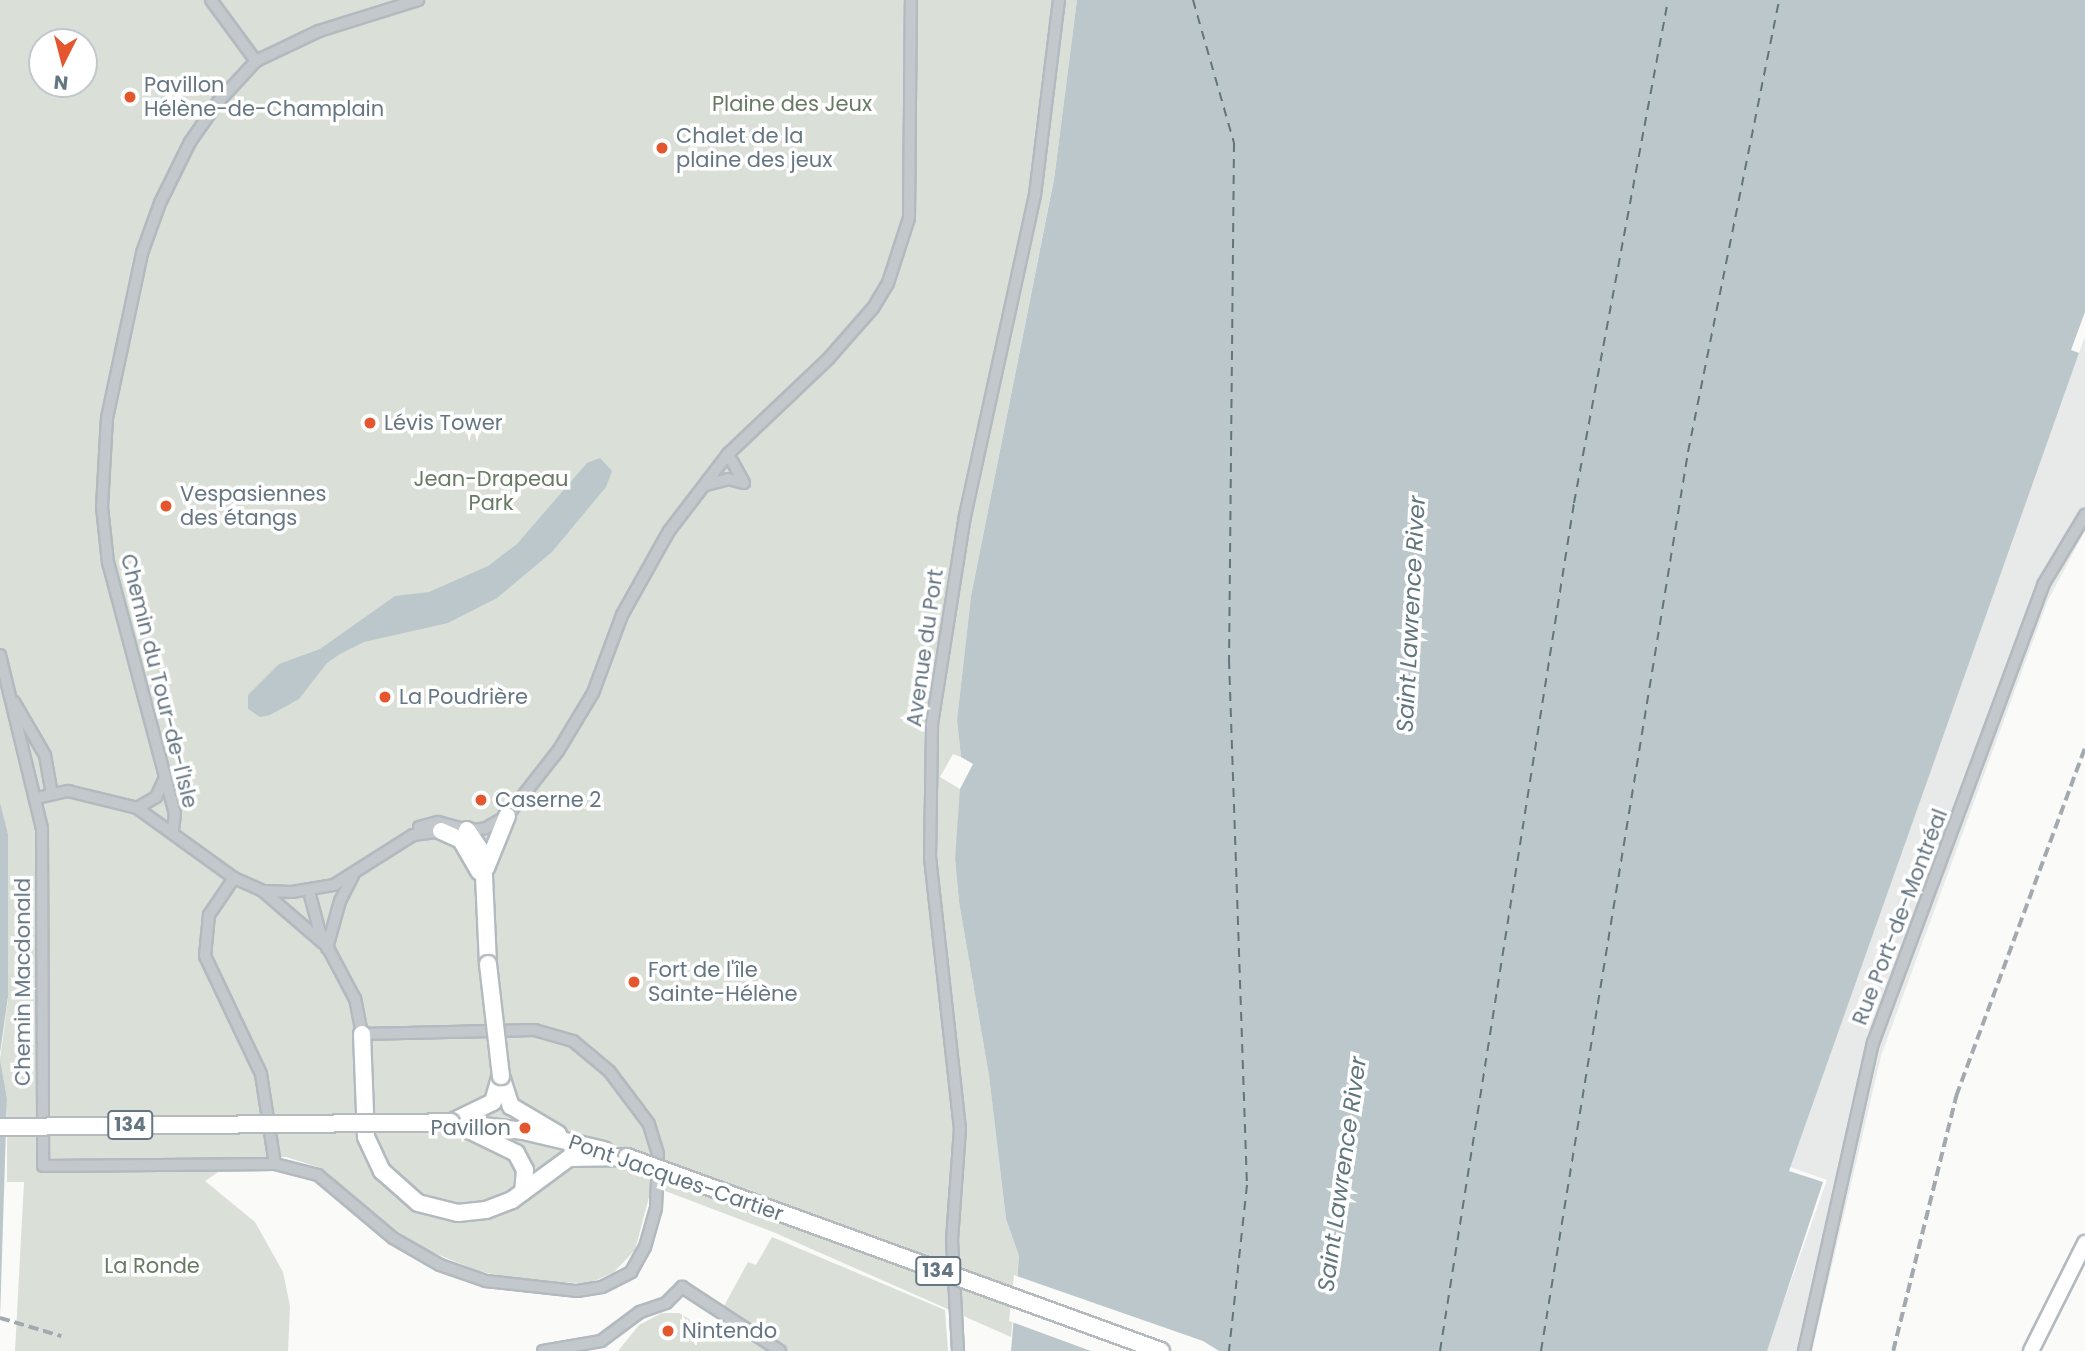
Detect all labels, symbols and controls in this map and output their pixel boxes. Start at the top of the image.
north arrow [28,28,98,98]
text: N [52,68,69,97]
place label: Pavillon Hélène-de-Champlain [144,72,384,122]
marker: Pavillon Hélène-de-Champlain [122,89,138,105]
park label: Plaine des Jeux [712,91,872,117]
place label: Chalet de la plaine des jeux [676,123,832,173]
marker: Chalet de la plaine des jeux [654,140,670,156]
place label: Lévis Tower [384,410,502,436]
marker: Lévis Tower [362,415,378,431]
park label: Jean-Drapeau Park [413,466,569,516]
place label: Vespasiennes des étangs [180,481,327,531]
water label: Saint Lawrence River [1391,495,1431,733]
marker: Vespasiennes des étangs [158,498,174,514]
street label: Chemin du Tour-de-l'Isle [115,551,203,811]
street label: Avenue du Port [901,568,949,728]
place label: La Poudrière [399,684,528,710]
marker: La Poudrière [377,689,393,705]
place label: Caserne 2 [495,787,601,813]
marker: Caserne 2 [473,792,489,808]
street label: Rue Port-de-Montréal [1847,806,1953,1028]
street label: Chemin Macdonald [10,878,36,1086]
place label: Fort de l'île Sainte-Hélène [648,957,798,1007]
marker: Fort de l'île Sainte-Hélène [626,974,642,990]
water label: Saint Lawrence River [1312,1055,1372,1293]
road number: 134 [106,1110,154,1140]
place label: Pavillon [430,1115,511,1141]
marker: Pavillon [517,1120,533,1136]
street label: Pont Jacques-Cartier [565,1129,787,1227]
park label: La Ronde [104,1253,200,1279]
road number: 134 [914,1256,962,1287]
place label: Nintendo [682,1318,777,1344]
marker: Nintendo [660,1323,676,1339]

